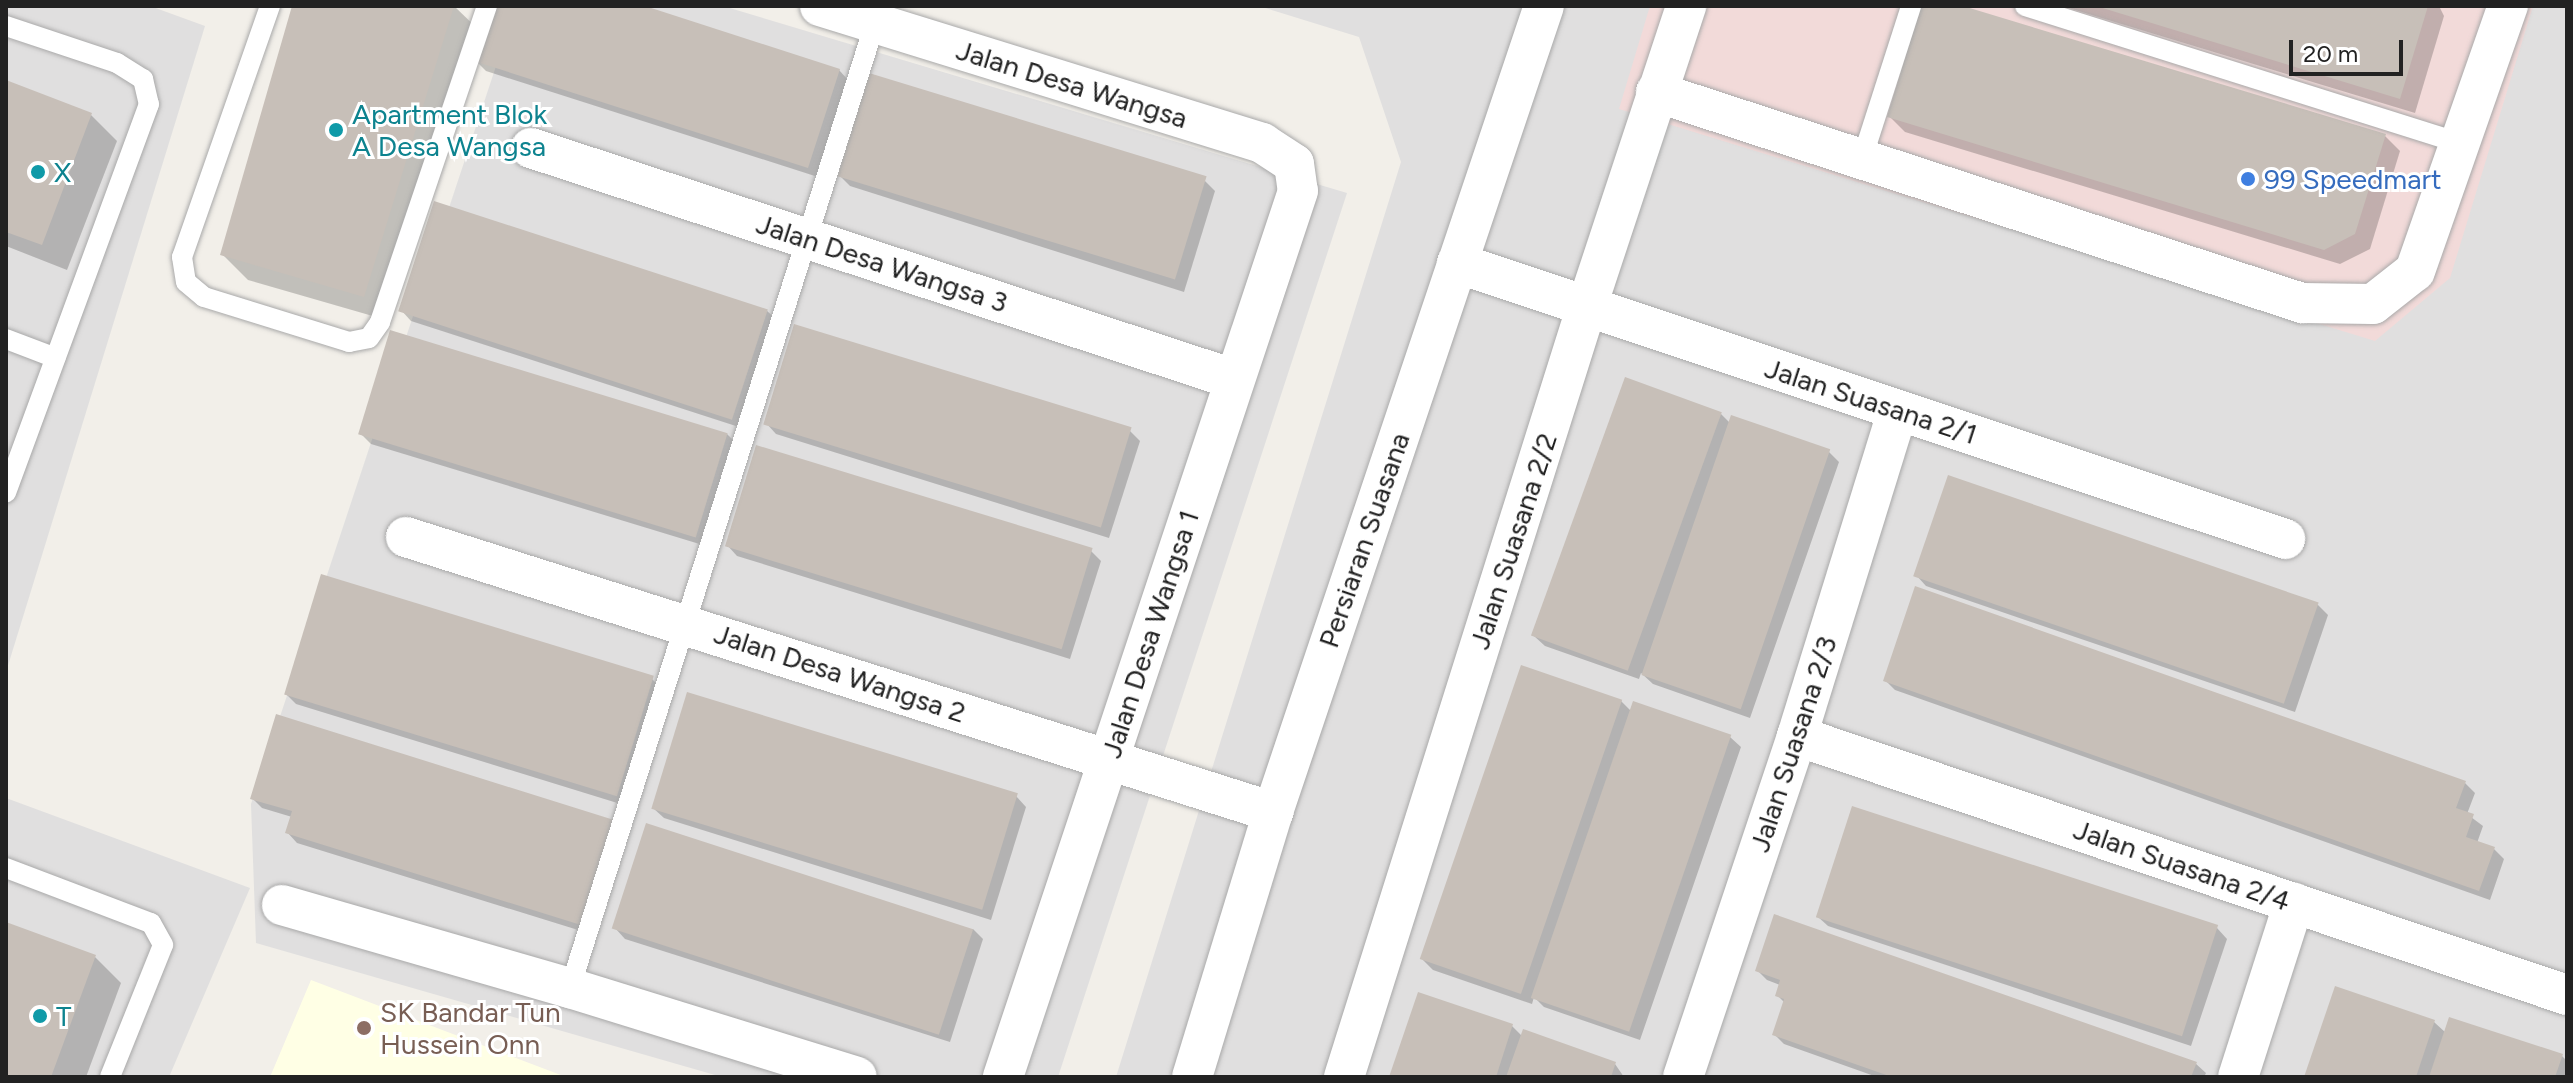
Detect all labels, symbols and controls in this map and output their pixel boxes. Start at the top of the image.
scale bar [2293,24,2407,74]
street label: Jalan Desa Wangsa [952,33,1192,135]
text: 20 m [2303,39,2358,68]
place label: Apartment Blok A Desa Wangsa [352,97,547,163]
marker: Apartment Blok A Desa Wangsa [327,121,345,139]
place label: X [54,155,71,189]
place label: 99 Speedmart [2264,162,2441,196]
marker: X [29,163,47,181]
marker: 99 Speedmart [2239,170,2257,188]
street label: Jalan Desa Wangsa 3 [752,207,1012,319]
street label: Jalan Suasana 2/1 [1761,351,1981,451]
street label: Persiaran Suasana [1311,428,1417,652]
street label: Jalan Suasana 2/2 [1462,429,1564,653]
street label: Jalan Desa Wangsa 1 [1094,506,1206,762]
street label: Jalan Desa Wangsa 2 [710,616,970,730]
street label: Jalan Suasana 2/3 [1742,632,1844,856]
street label: Jalan Suasana 2/4 [2069,812,2295,918]
place label: SK Bandar Tun Hussein Onn [380,995,561,1061]
place label: T [56,999,71,1033]
marker: T [31,1007,49,1025]
marker: SK Bandar Tun Hussein Onn [355,1019,373,1037]

